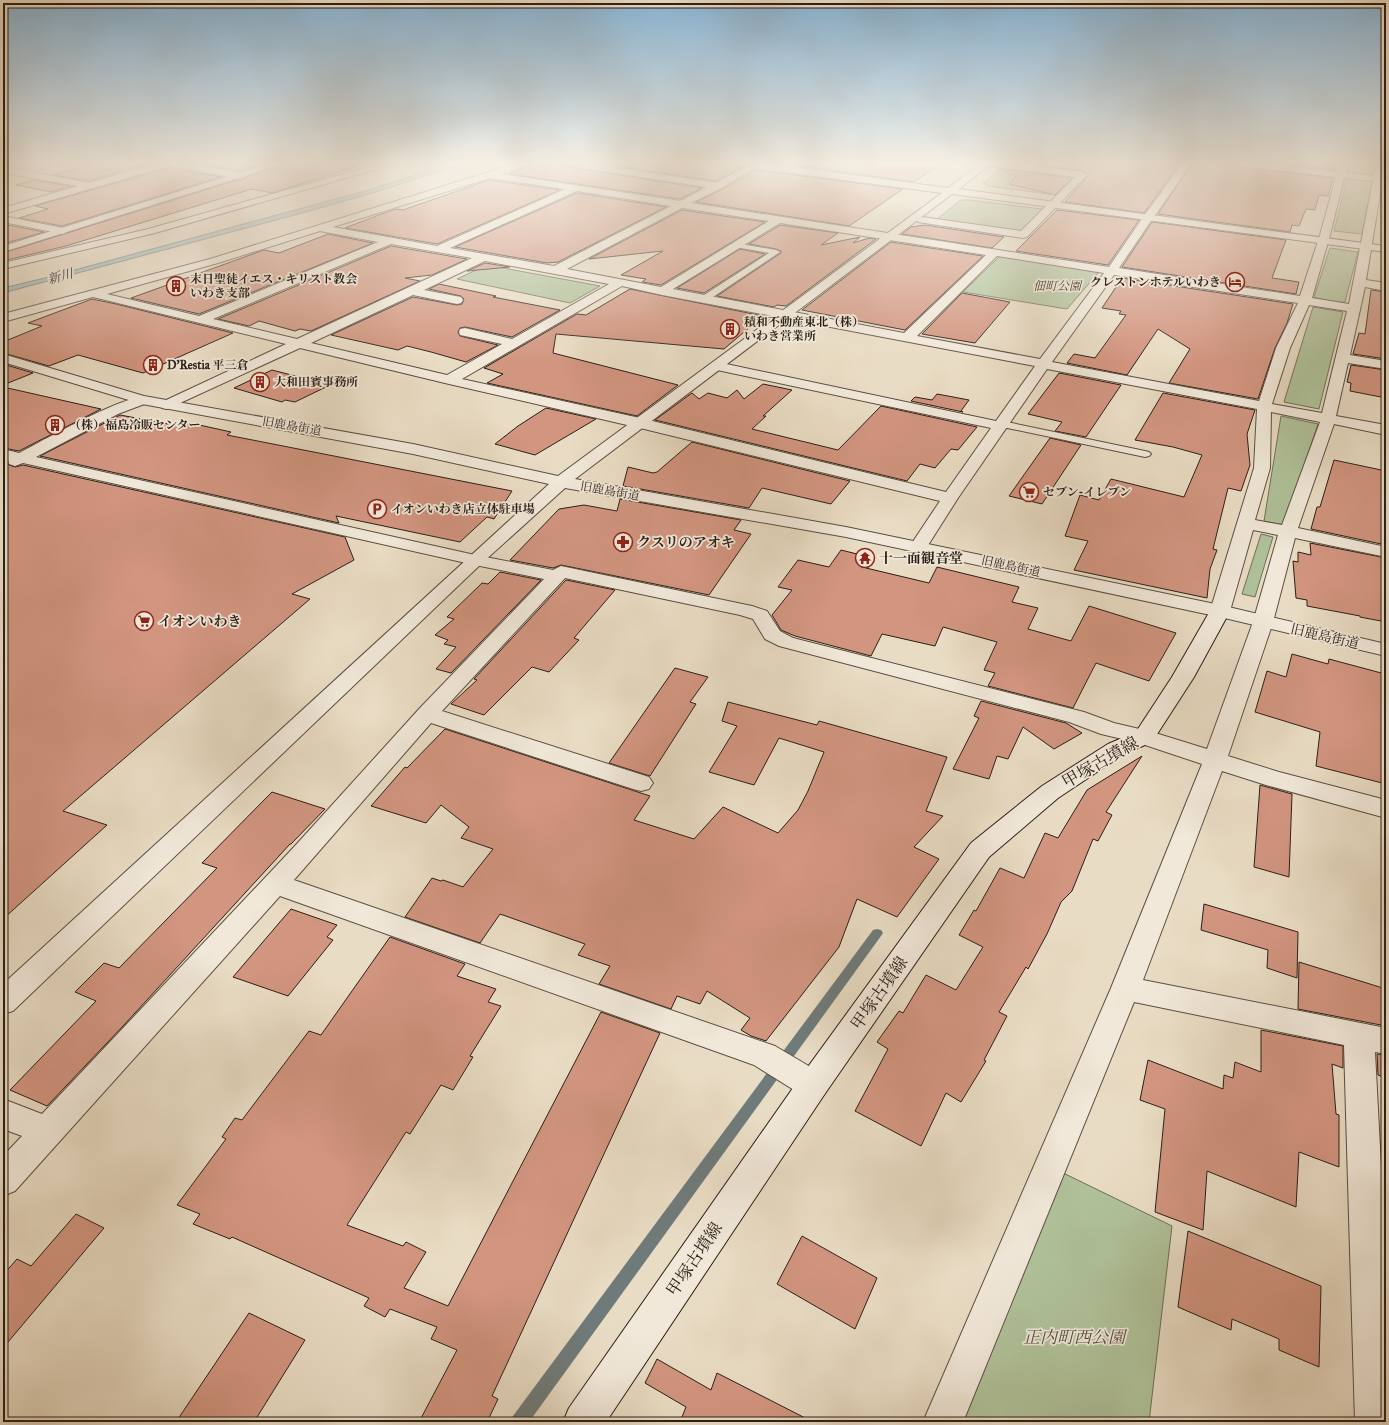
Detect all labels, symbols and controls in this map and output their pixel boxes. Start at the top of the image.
water label: 新川 [46,265,77,288]
hotel icon: クレストンホテルいわき [1224,271,1246,293]
place label: 末日聖徒イエス・キリスト教会 いわき支部 [190,272,357,300]
building icon: 末日聖徒イエス・キリスト教会 いわき支部 [165,275,187,297]
place label: クレストンホテルいわき [1090,275,1221,289]
park label: 佃町公園 [1033,279,1083,293]
place label: 積和不動産東北（株） いわき営業所 [744,315,864,343]
building icon: 積和不動産東北（株） いわき営業所 [719,318,741,340]
building icon: D'Restia 平三倉 [142,354,164,376]
place label: D'Restia 平三倉 [167,358,248,372]
building icon: 大和田賓事務所 [249,371,271,393]
place label: 大和田賓事務所 [274,375,358,389]
building icon: （株）福島冷販センター [44,414,66,436]
street label: 旧鹿島街道 [261,414,323,438]
place label: （株）福島冷販センター [69,418,201,432]
street label: 旧鹿島街道 [579,479,641,503]
supermarket icon: セブン-イレブン [1018,481,1040,503]
place label: セブン-イレブン [1043,485,1131,499]
parking icon: イオンいわき店立体駐車場 [366,498,388,520]
place label: イオンいわき店立体駐車場 [391,502,535,516]
pharmacy icon: クスリのアオキ [612,531,634,553]
place label: クスリのアオキ [637,534,735,551]
temple icon: 十一面観音堂 [854,547,876,569]
place label: 十一面観音堂 [879,550,963,567]
street label: 旧鹿島街道 [980,553,1042,579]
supermarket icon: イオンいわき [133,610,155,632]
place label: イオンいわき [158,613,242,630]
street label: 旧鹿島街道 [1289,620,1361,653]
street label: 甲塚古墳線 [1058,732,1142,793]
street label: 甲塚古墳線 [846,952,912,1034]
street label: 甲塚古墳線 [662,1218,727,1300]
park label: 正内町西公園 [1023,1327,1128,1348]

